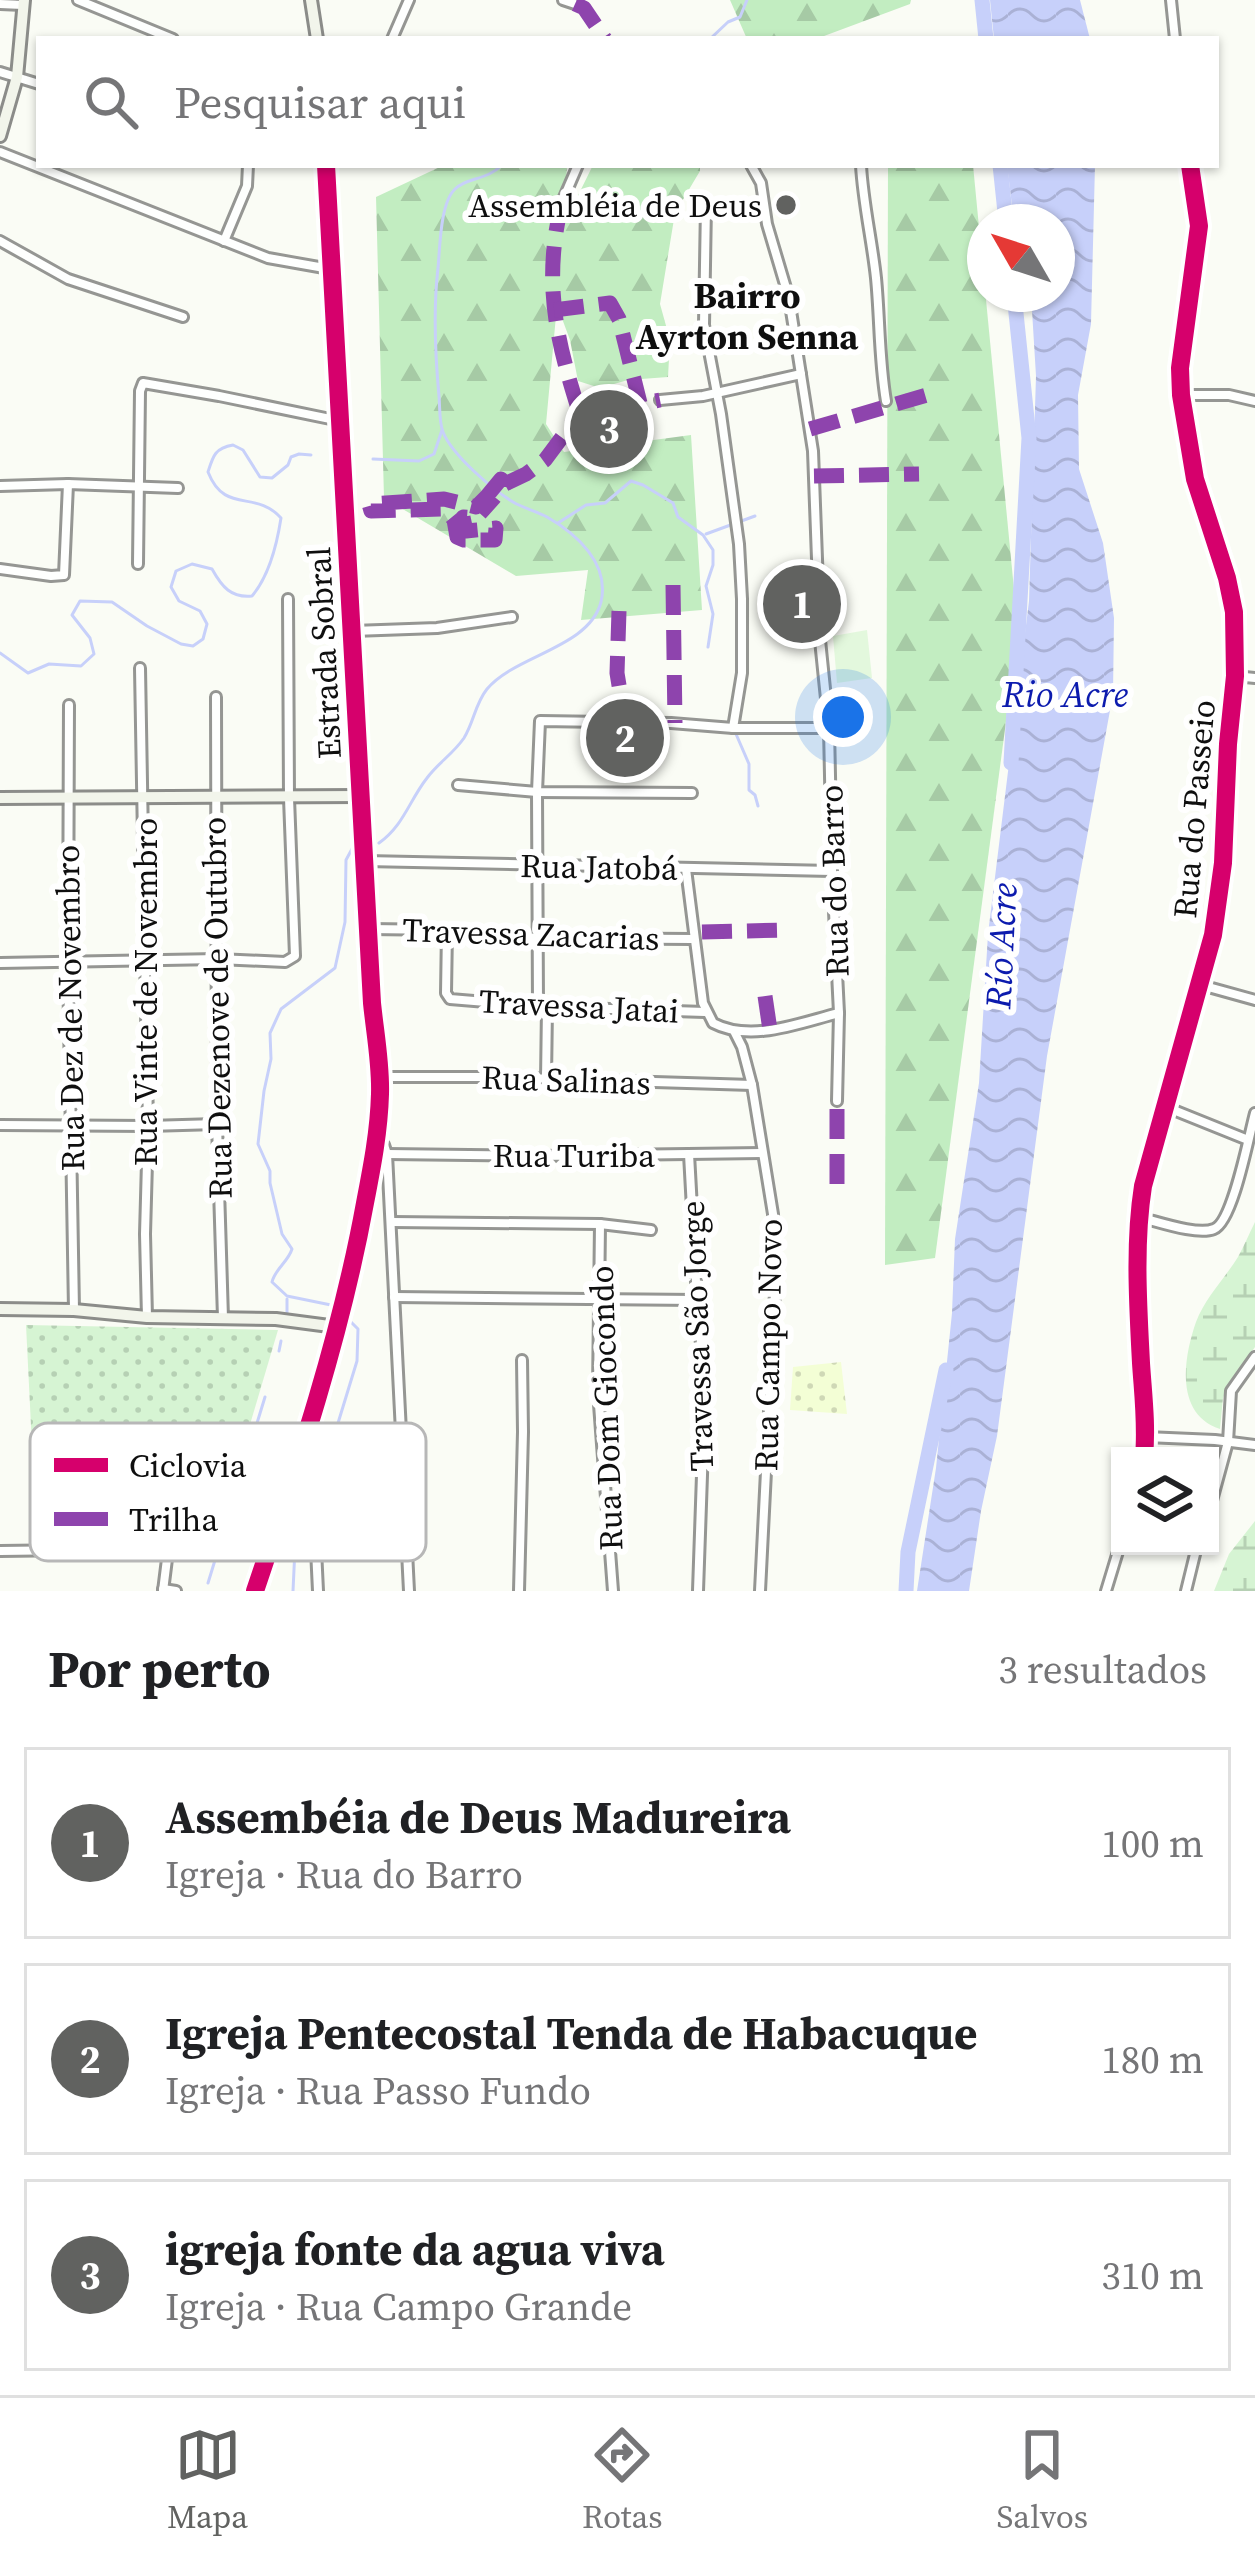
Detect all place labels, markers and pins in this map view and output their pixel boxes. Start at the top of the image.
place label: Assembléia de Deus [468,183,762,228]
marker: Assembléia de Deus [773,192,799,218]
pin: 3 [570,384,648,474]
pin: 1 [763,559,841,649]
pin: 2 [586,693,664,783]

